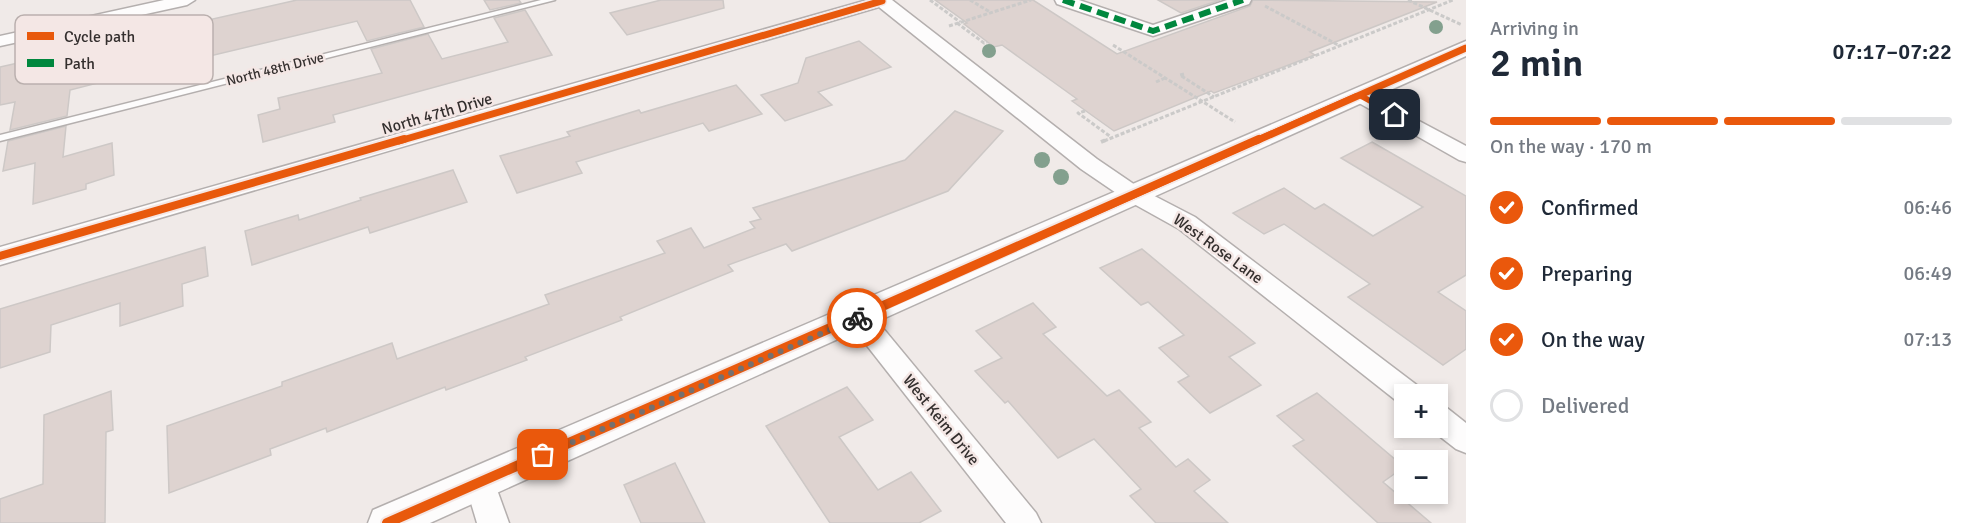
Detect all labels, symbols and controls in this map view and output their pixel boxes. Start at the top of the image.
legend [15,15,213,84]
text: Arriving in [1490,16,1579,41]
text: Cycle path [64,27,135,47]
text: 07:17–07:22 [1833,38,1952,65]
text: 2 min [1490,39,1583,87]
street label: North 48th Drive [224,49,326,89]
text: Path [64,54,95,74]
street label: North 47th Drive [379,89,495,139]
pin [1369,89,1420,140]
icon: home [1378,98,1411,131]
text: On the way · 170 m [1490,134,1652,159]
icon: check [1490,191,1523,224]
text: Confirmed [1541,194,1639,221]
text: 06:46 [1903,195,1952,220]
street label: West Rose Lane [1169,210,1267,288]
icon: check [1490,257,1523,290]
text: Preparing [1541,260,1633,287]
text: 06:49 [1903,261,1952,286]
courier [827,288,887,348]
icon: bike [841,302,874,335]
icon: check [1490,323,1523,356]
text: On the way [1541,326,1645,353]
text: 07:13 [1903,327,1952,352]
street label: West Keim Drive [898,371,984,469]
map controls [1394,384,1448,504]
button: + [1394,384,1448,438]
text: Delivered [1541,392,1629,419]
pin [517,429,568,480]
icon: bag [526,438,559,471]
button: − [1394,450,1448,504]

